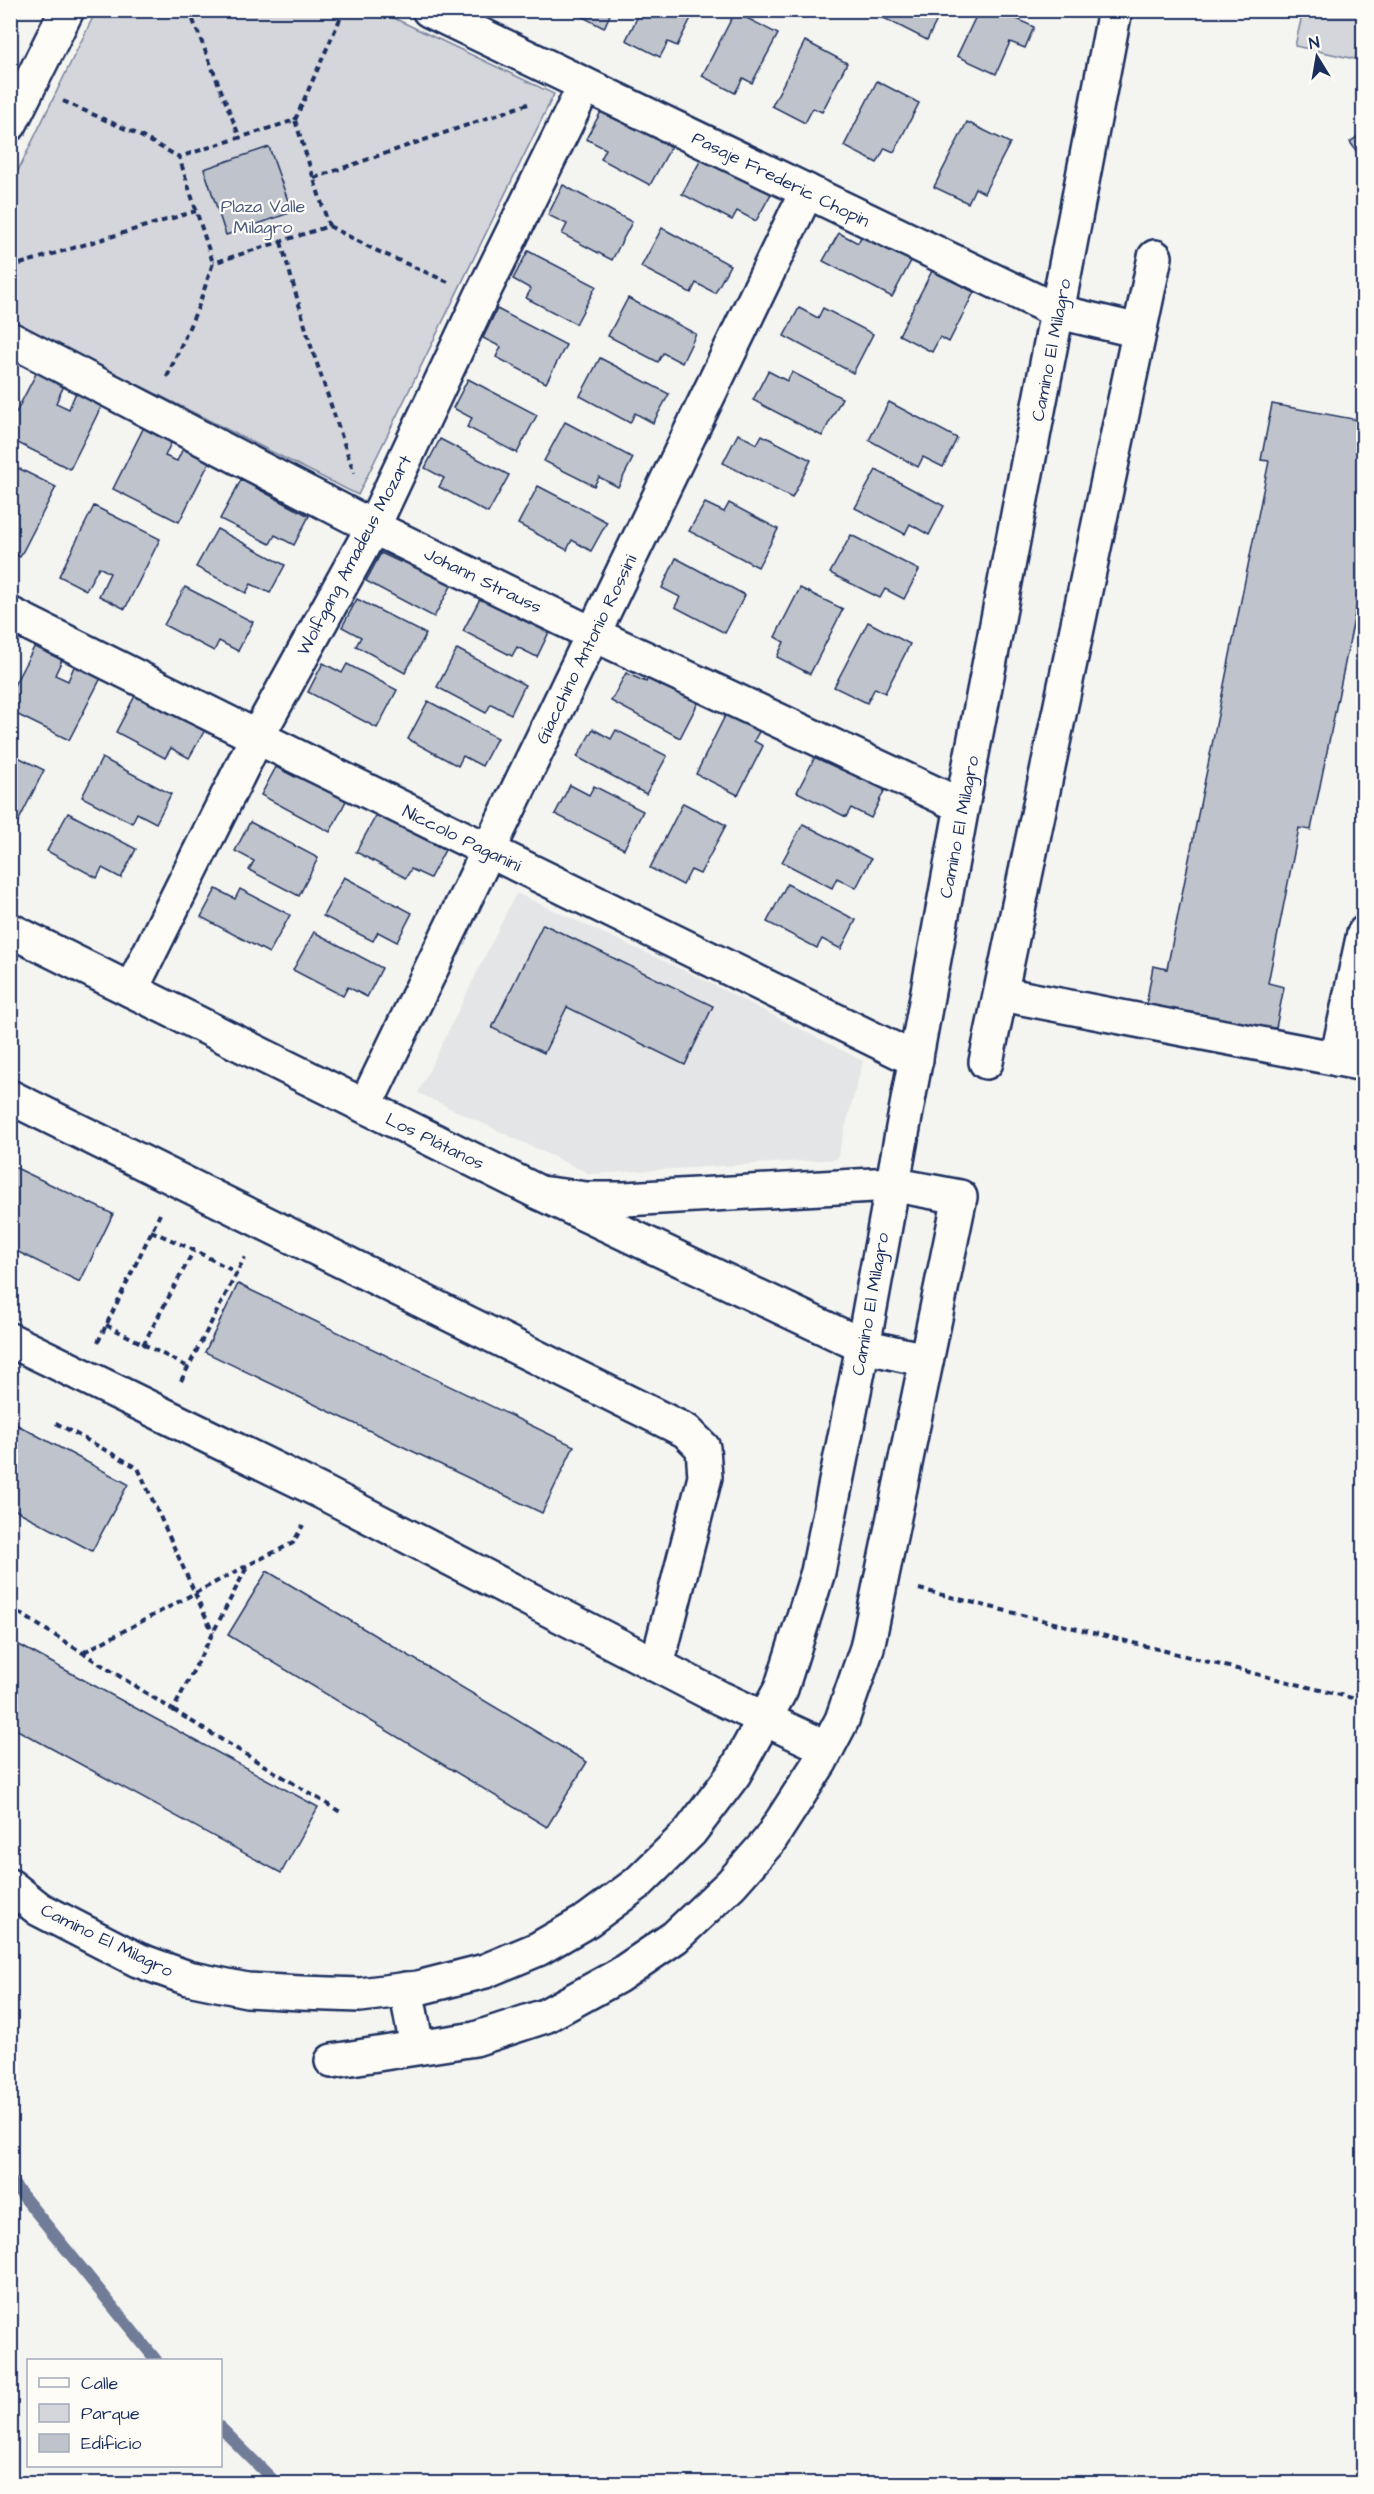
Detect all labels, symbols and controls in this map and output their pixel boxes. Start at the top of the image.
north arrow [1287,27,1347,87]
text: N [1307,32,1321,55]
street label: Pasaje Frederic Chopin [688,126,874,233]
park label: Plaza Valle Milagro [221,194,306,241]
street label: Camino El Milagro [1025,277,1079,424]
street label: Wolfgang Amadeus Mozart [291,450,419,660]
street label: Johann Strauss [420,541,546,620]
street label: Giacchino Antonio Rossini [530,550,643,748]
street label: Camino El Milagro [933,754,987,901]
street label: Niccolo Paganini [398,799,526,879]
street label: Los Plátanos [381,1107,488,1176]
street label: Camino El Milagro [846,1231,896,1378]
street label: Camino El Milagro [36,1898,177,1984]
legend [27,2359,222,2467]
text: Calle [81,2371,119,2396]
text: Parque [81,2401,140,2426]
text: Edificio [81,2431,141,2456]

